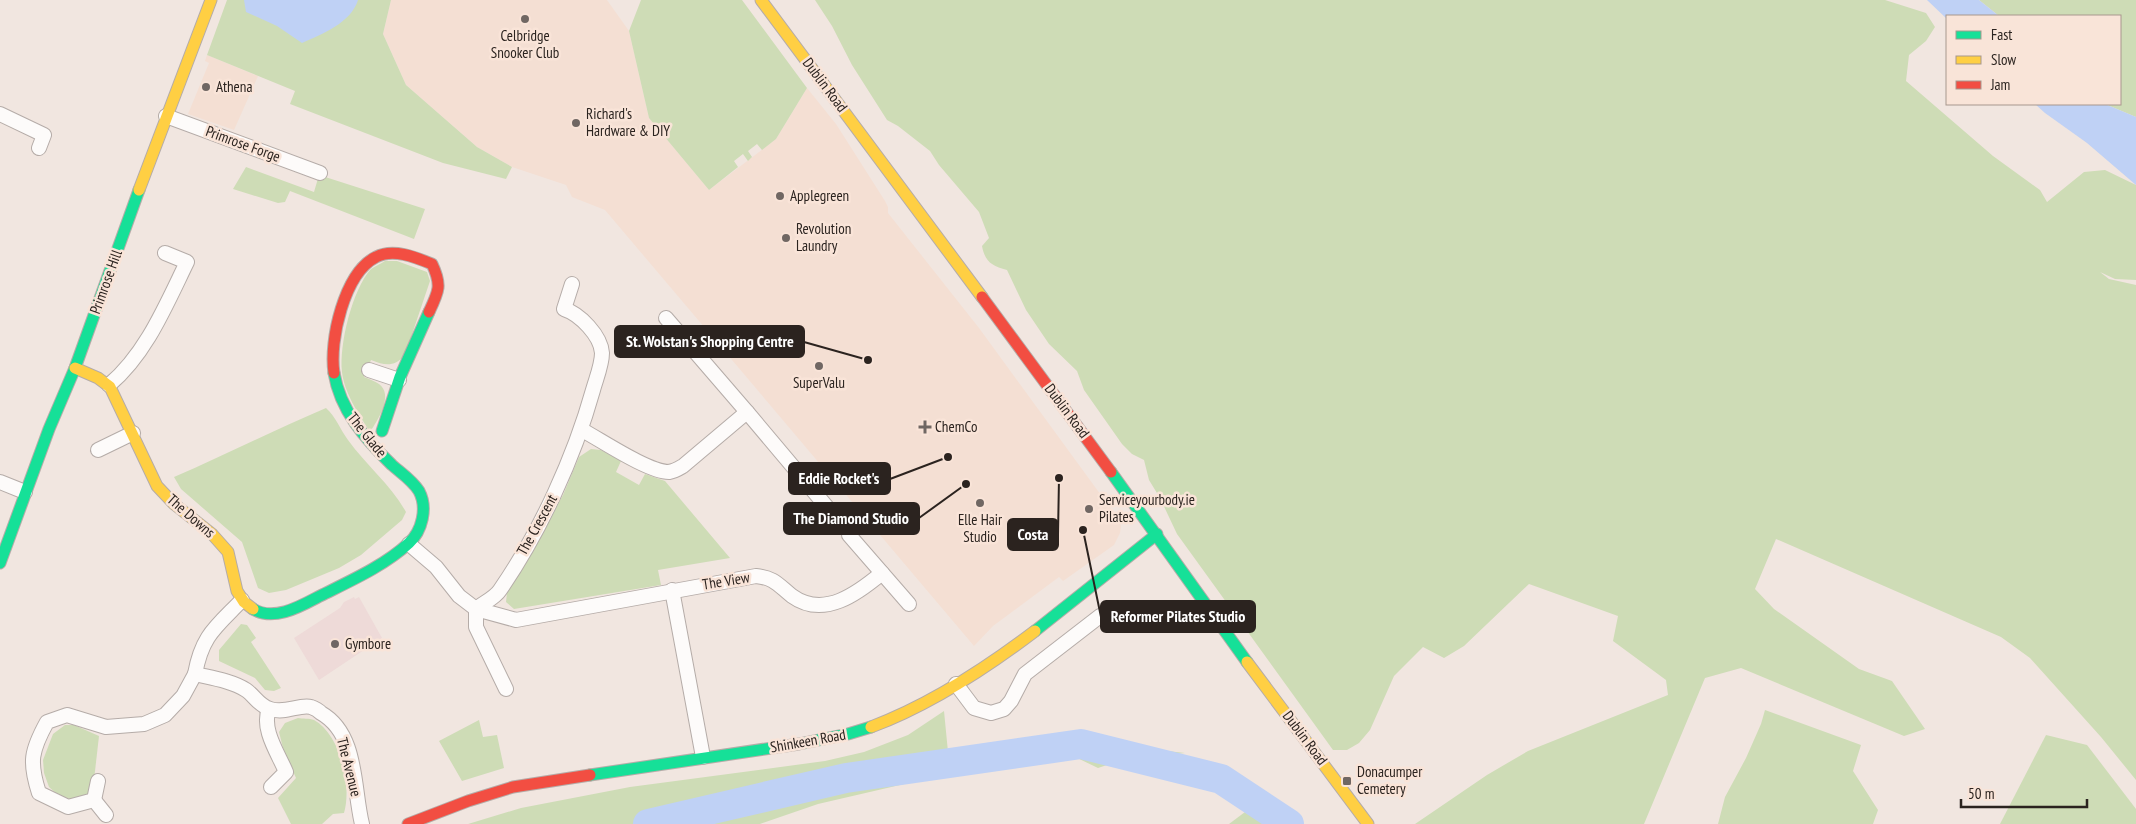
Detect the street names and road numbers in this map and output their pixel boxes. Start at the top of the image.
street label: Dublin Road [799,54,852,116]
street label: Primrose Forge [203,121,283,166]
street label: Primrose Hill [85,247,126,316]
street label: Dublin Road [1041,380,1094,442]
street label: The Glade [344,408,391,461]
street label: The Downs [163,490,219,542]
street label: The Crescent [512,491,561,559]
street label: The View [701,567,751,594]
street label: Dublin Road [1279,707,1332,769]
street label: Shinkeen Road [769,725,847,756]
street label: The Avenue [333,735,366,798]

